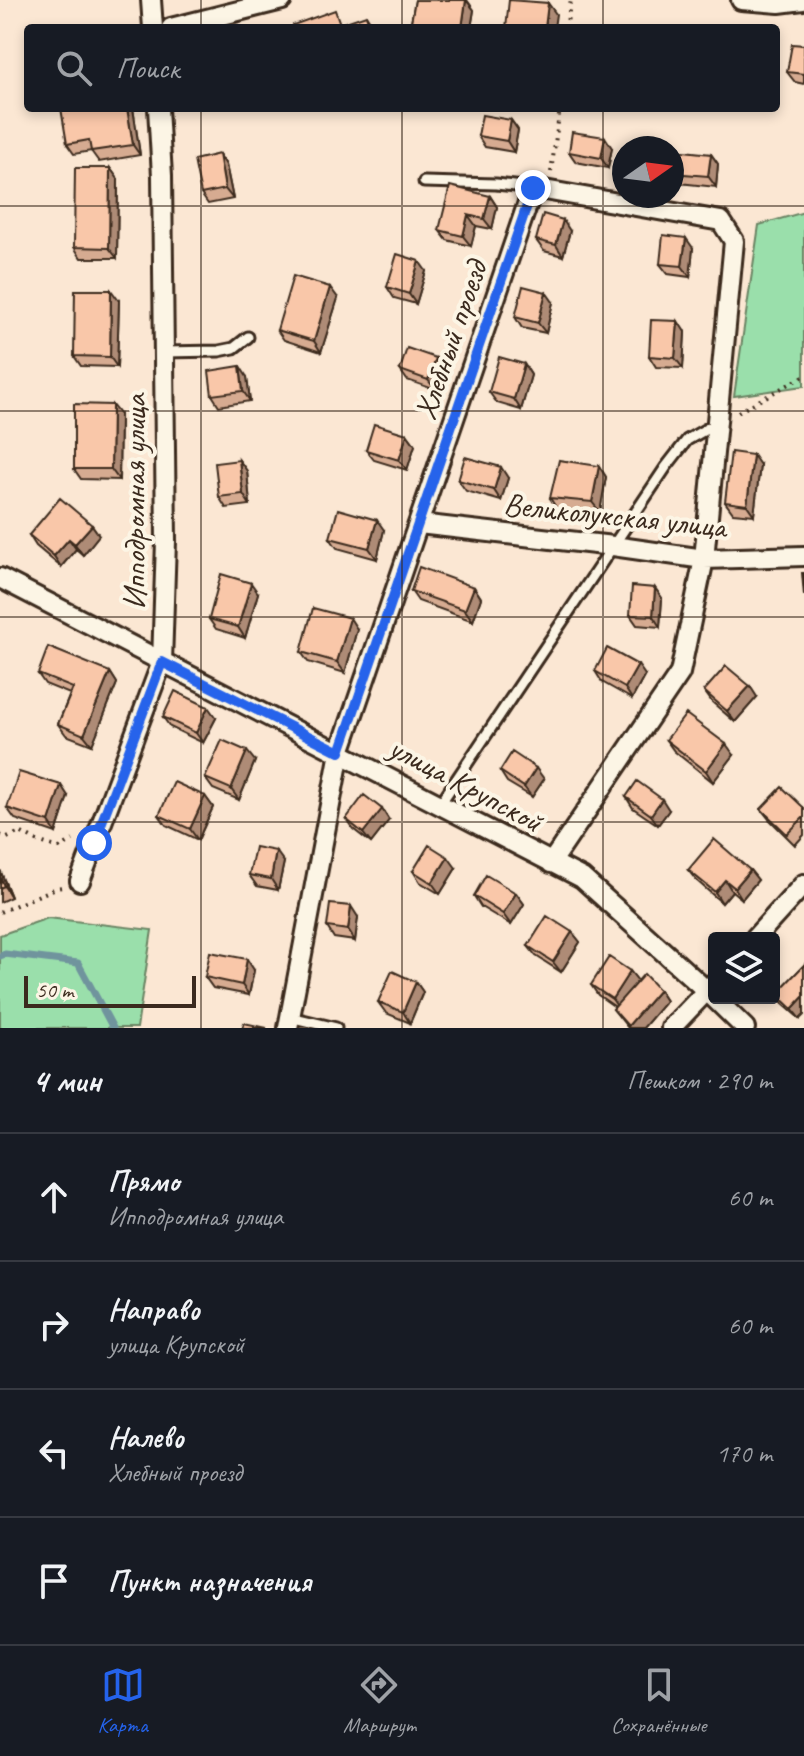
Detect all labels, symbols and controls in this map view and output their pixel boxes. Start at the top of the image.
search box [24,24,780,112]
icon: search [52,46,96,90]
text: Поиск [116,49,179,87]
north arrow [612,136,684,208]
route end [515,170,551,206]
street label: Хлебный проезд [404,253,498,425]
street label: Ипподромная улица [114,392,155,610]
street label: Великолукская улица [502,483,731,548]
street label: улица Крупской [380,726,551,843]
route start [76,825,112,861]
map controls [708,932,780,1004]
button: layers [708,932,780,1004]
scale bar [24,972,196,1008]
text: 50 m [36,976,73,1004]
text: 4 мин [32,1059,101,1102]
text: Пешком · 290 m [627,1064,772,1097]
text: Прямо [108,1162,179,1200]
icon: ahead [32,1175,76,1219]
text: 60 m [728,1181,772,1214]
text: Ипподромная улица [108,1200,283,1233]
text: Направо [108,1290,200,1328]
icon: right [32,1303,76,1347]
text: 60 m [728,1309,772,1342]
text: улица Крупской [108,1328,244,1361]
text: Налево [108,1418,184,1456]
icon: left [32,1431,76,1475]
text: 170 m [716,1437,772,1470]
text: Хлебный проезд [108,1456,242,1489]
icon: arrive [32,1559,76,1603]
text: Пункт назначения [108,1562,311,1600]
tab: Карта [98,1663,148,1739]
tab: Маршрут [343,1663,416,1739]
tab: Сохранённые [611,1663,706,1739]

